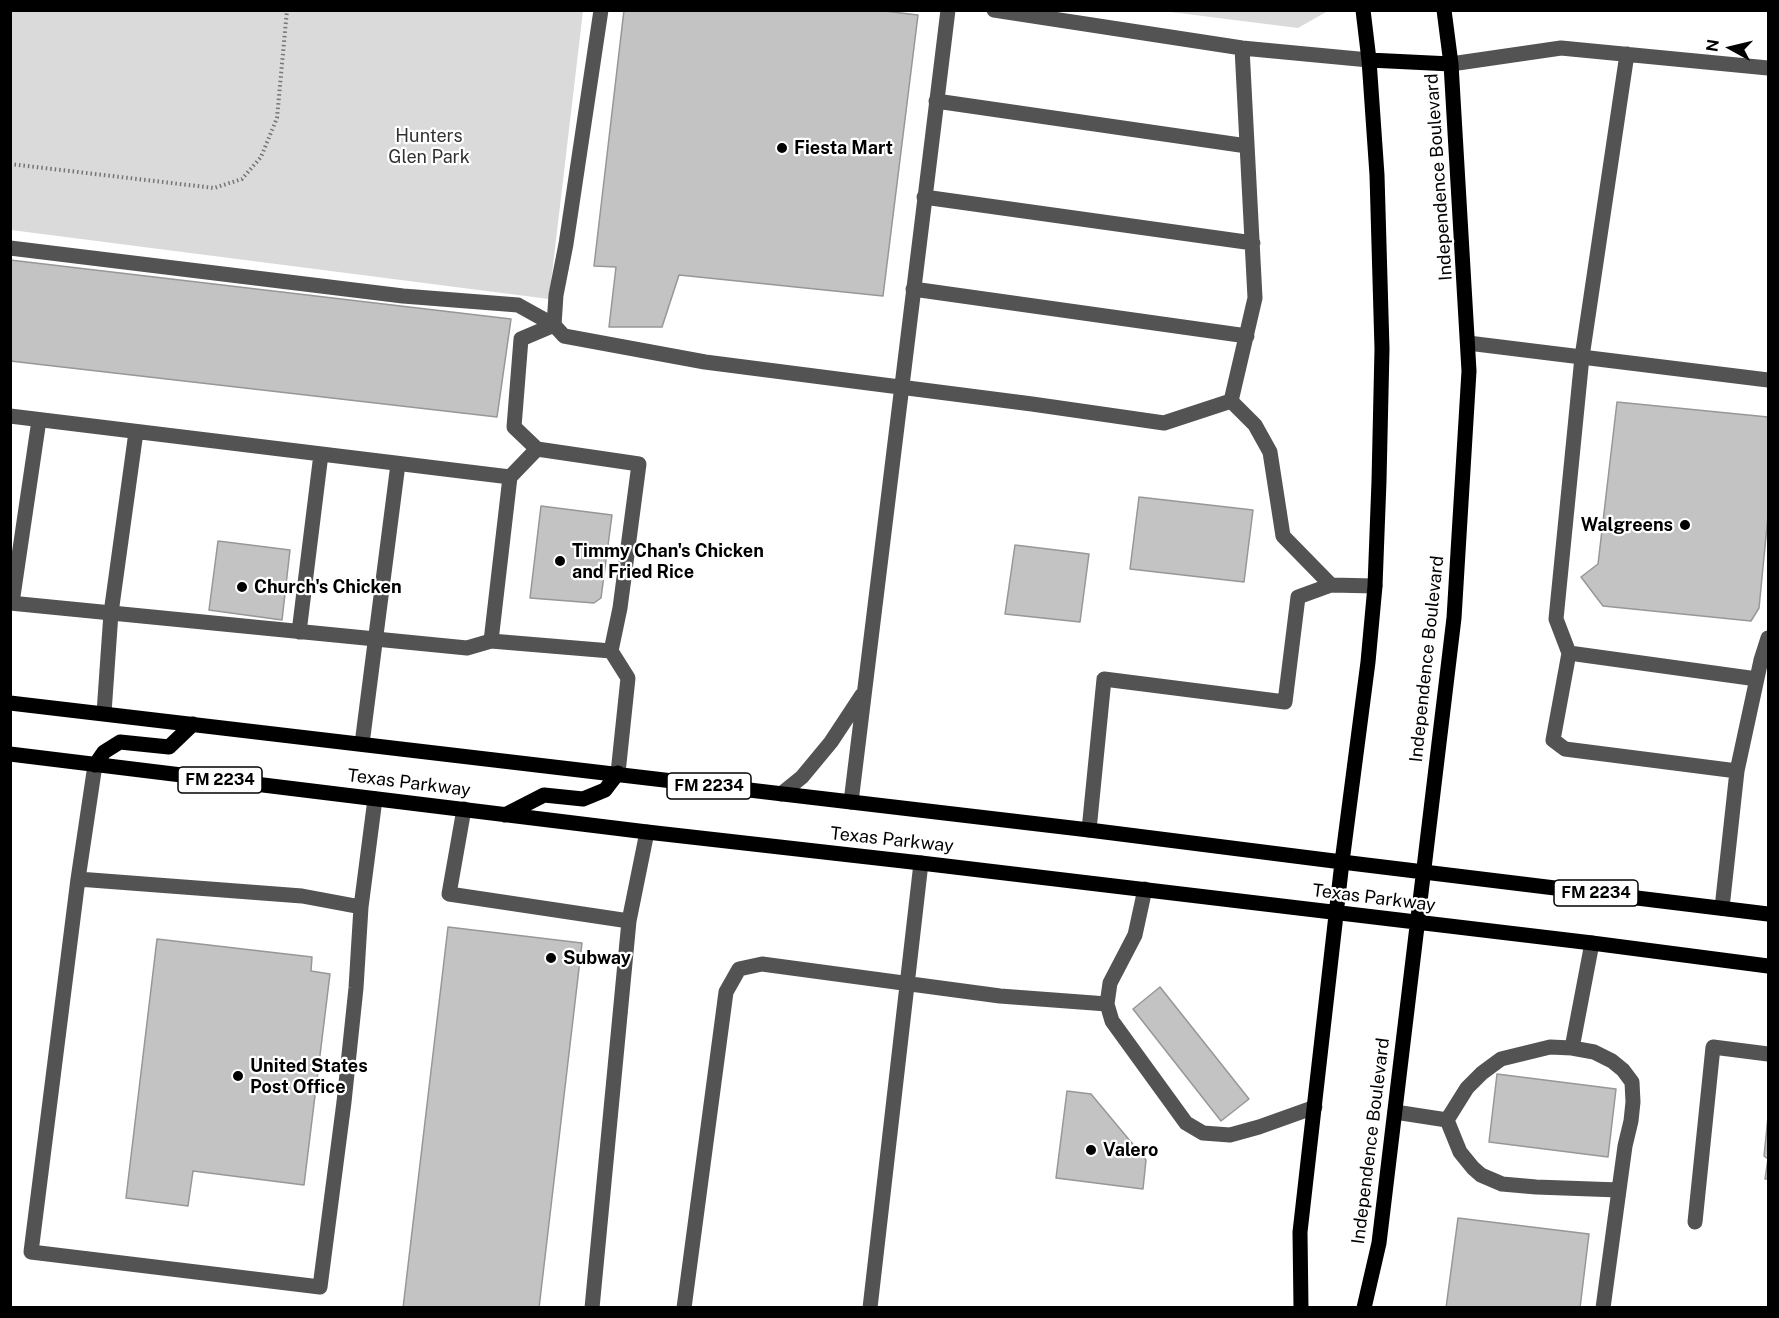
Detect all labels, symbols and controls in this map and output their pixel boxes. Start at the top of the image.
north arrow [1701,18,1761,78]
text: N [1702,38,1723,53]
street label: Independence Boulevard [1421,73,1457,281]
park label: Hunters Glen Park [388,125,470,168]
place label: Fiesta Mart [794,137,893,159]
marker: Fiesta Mart [775,141,789,155]
place label: Walgreens [1581,514,1673,536]
marker: Walgreens [1678,518,1692,532]
place label: Timmy Chan's Chicken and Fried Rice [572,540,764,582]
marker: Timmy Chan's Chicken and Fried Rice [553,554,567,568]
street label: Independence Boulevard [1405,555,1449,763]
place label: Church's Chicken [254,576,402,598]
marker: Church's Chicken [235,580,249,594]
street label: Texas Parkway [346,765,472,801]
road number: FM 2234 [178,767,262,793]
road number: FM 2234 [667,773,751,799]
street label: Texas Parkway [829,823,955,857]
street label: Texas Parkway [1311,880,1437,916]
road number: FM 2234 [1554,880,1638,906]
place label: Subway [563,947,631,969]
marker: Subway [544,951,558,965]
street label: Independence Boulevard [1348,1037,1394,1245]
place label: United States Post Office [250,1055,368,1098]
marker: United States Post Office [231,1069,245,1083]
place label: Valero [1103,1139,1158,1161]
marker: Valero [1084,1143,1098,1157]

